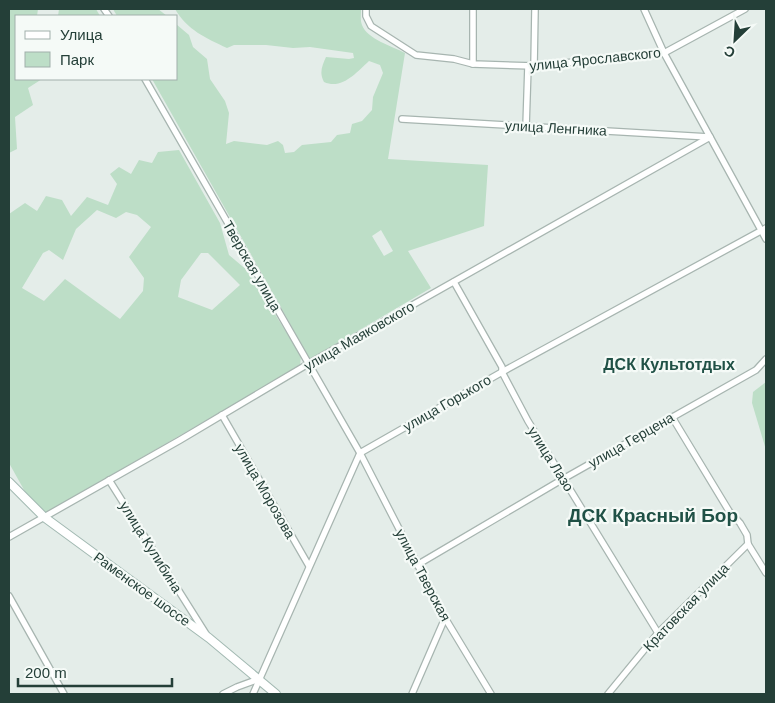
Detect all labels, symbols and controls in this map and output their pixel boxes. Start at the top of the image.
legend [15,15,178,80]
north arrow [710,15,760,65]
text: Улица [60,26,103,43]
text: С [722,42,737,61]
street label: улица Ярославского [529,44,662,74]
text: Парк [60,51,94,68]
street label: улица Ленгника [505,117,608,139]
street label: Тверская улица [220,218,285,314]
street label: улица Маяковского [301,298,417,374]
district label: ДСК Культотдых [603,356,735,373]
street label: улица Горького [400,371,494,435]
street label: улица Герцена [586,409,677,471]
street label: улица Лазо [525,424,577,494]
street label: улица Морозова [231,441,299,541]
street label: улица Кулибина [117,498,186,596]
district label: ДСК Красный Бор [568,505,738,526]
street label: улица Тверская [392,526,454,624]
street label: Раменское шоссе [91,549,194,629]
street label: Кратовская улица [640,560,732,654]
scale bar [18,656,171,688]
text: 200 m [25,664,67,681]

